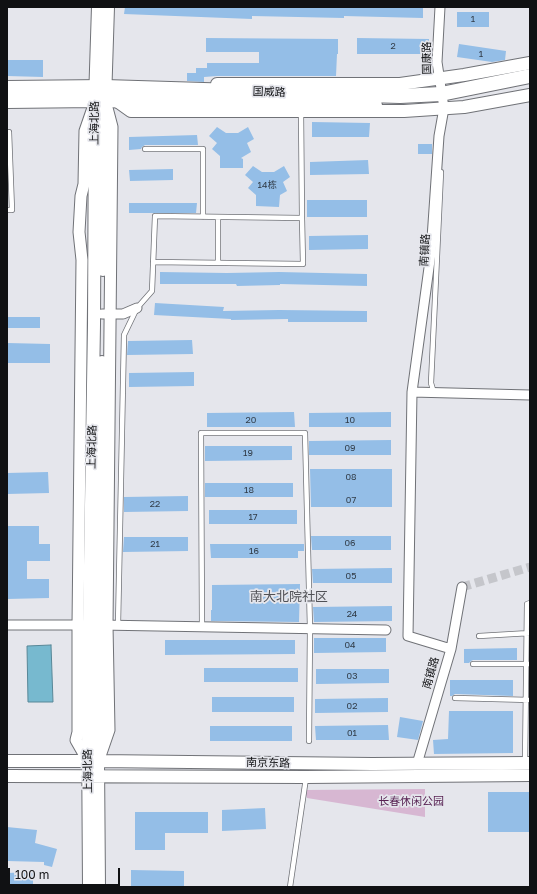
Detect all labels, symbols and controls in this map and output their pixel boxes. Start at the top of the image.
house number: 1 [471,14,475,24]
house number: 2 [390,41,396,51]
street label: 国康路 [420,41,434,75]
house number: 1 [479,49,483,59]
street label: 国威路 [252,85,286,99]
street label: 上海北路 [88,101,102,145]
house number: 14栋 [258,180,276,190]
street label: 南镇路 [418,233,432,267]
house number: 20 [246,415,256,425]
house number: 10 [345,415,355,425]
street label: 上海北路 [85,425,99,469]
house number: 09 [344,443,356,453]
house number: 19 [243,448,253,458]
house number: 08 [345,472,357,482]
house number: 18 [244,485,254,495]
house number: 07 [346,495,356,505]
house number: 22 [150,499,160,509]
house number: 17 [248,512,258,522]
house number: 06 [344,538,356,548]
house number: 21 [150,539,160,549]
house number: 16 [249,546,259,556]
house number: 05 [346,571,356,581]
district label: 南大北院社区 [250,589,328,605]
house number: 24 [347,609,357,619]
house number: 04 [344,640,356,650]
street label: 南镇路 [420,655,442,691]
house number: 03 [347,671,357,681]
house number: 02 [347,701,357,711]
house number: 01 [347,728,357,738]
street label: 上海北路 [81,749,95,793]
street label: 南京东路 [246,756,290,770]
park label: 长春休闲公园 [378,795,444,809]
scale bar [10,860,122,886]
text: 100 m [15,867,49,882]

